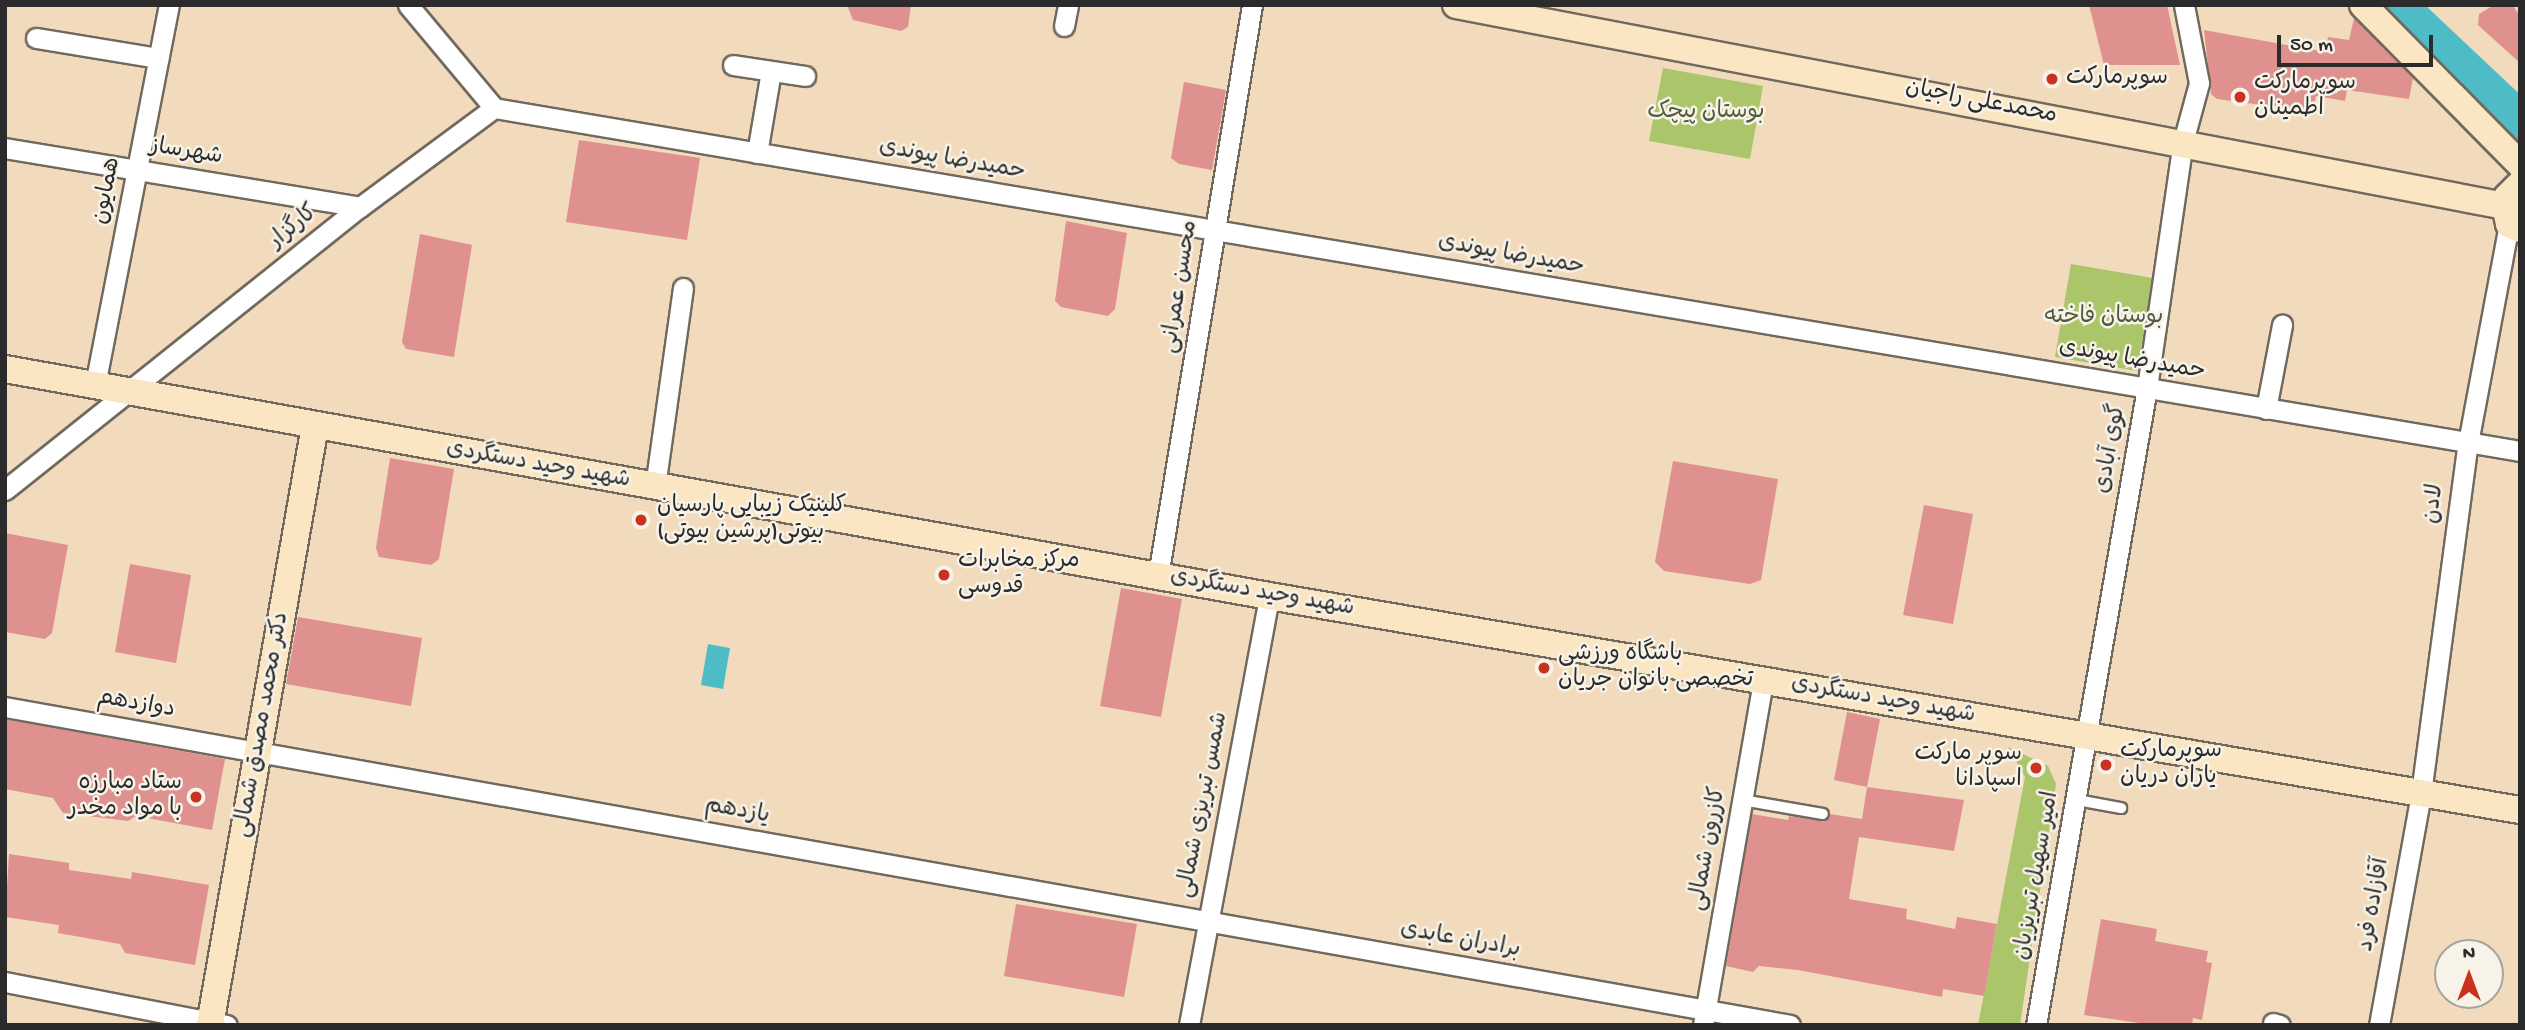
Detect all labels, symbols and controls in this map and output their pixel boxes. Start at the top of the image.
scale bar [2280,21,2436,65]
text: 50 m [2290,34,2333,59]
place label: سوپرمارکت [2066,65,2168,93]
place label: سوپرمارکت اطمینان [2254,70,2356,124]
marker: سوپرمارکت [2044,71,2060,87]
street label: محمدعلی راجیان [1903,75,2059,131]
marker: سوپرمارکت اطمینان [2232,89,2248,105]
park label: بوستان پیچک [1647,99,1765,127]
street label: شهرساز [148,134,224,172]
street label: حمیدرضا پیوندی [877,135,1027,187]
street label: همایون [88,155,128,227]
street label: کارگزار [264,200,324,256]
street label: محسن عمرانی [1157,219,1205,355]
street label: حمیدرضا پیوندی [1436,230,1586,282]
park label: بوستان فاخته [2045,304,2163,332]
street label: حمیدرضا پیوندی [2057,335,2207,387]
street label: گوی آبادی [2091,402,2133,496]
street label: شهید وحید دستگردی [444,436,632,496]
street label: لادن [2419,482,2451,526]
place label: کلینیک زیبایی پارسیان بیوتی(پرشین بیوتی) [657,493,846,547]
marker: کلینیک زیبایی پارسیان بیوتی(پرشین بیوتی) [631,510,651,530]
place label: مرکز مخابرات قدوسی [958,548,1080,602]
street label: شهید وحید دستگردی [1168,564,1356,624]
marker: مرکز مخابرات قدوسی [936,567,952,583]
street label: دکتر محمد مصدق شمالی [230,610,296,840]
place label: باشگاه ورزشی تخصصی بانوان جریان [1558,641,1754,695]
marker: باشگاه ورزشی تخصصی بانوان جریان [1536,660,1552,676]
street label: شهید وحید دستگردی [1789,671,1977,731]
street label: دوازدهم [95,685,177,725]
street label: شمس تبریزی شمالی [1172,710,1236,900]
place label: سوپرمارکت یاران دریان [2120,738,2222,792]
place label: سوپر مارکت اسپادانا [1915,741,2022,795]
marker: سوپرمارکت یاران دریان [2098,757,2114,773]
marker: سوپر مارکت اسپادانا [2028,760,2044,776]
place label: ستاد مبارزه با مواد مخدر [68,770,182,824]
street label: کازرون شمالی [1685,785,1733,913]
marker: ستاد مبارزه با مواد مخدر [188,789,204,805]
street label: امیر سهیل تبریزیان [2010,790,2066,962]
street label: یازدهم [703,793,771,831]
street label: آقازاده فرد [2353,856,2397,954]
street label: برادران عابدی [1398,917,1522,965]
north arrow [2434,939,2504,1009]
text: N [2463,943,2475,966]

